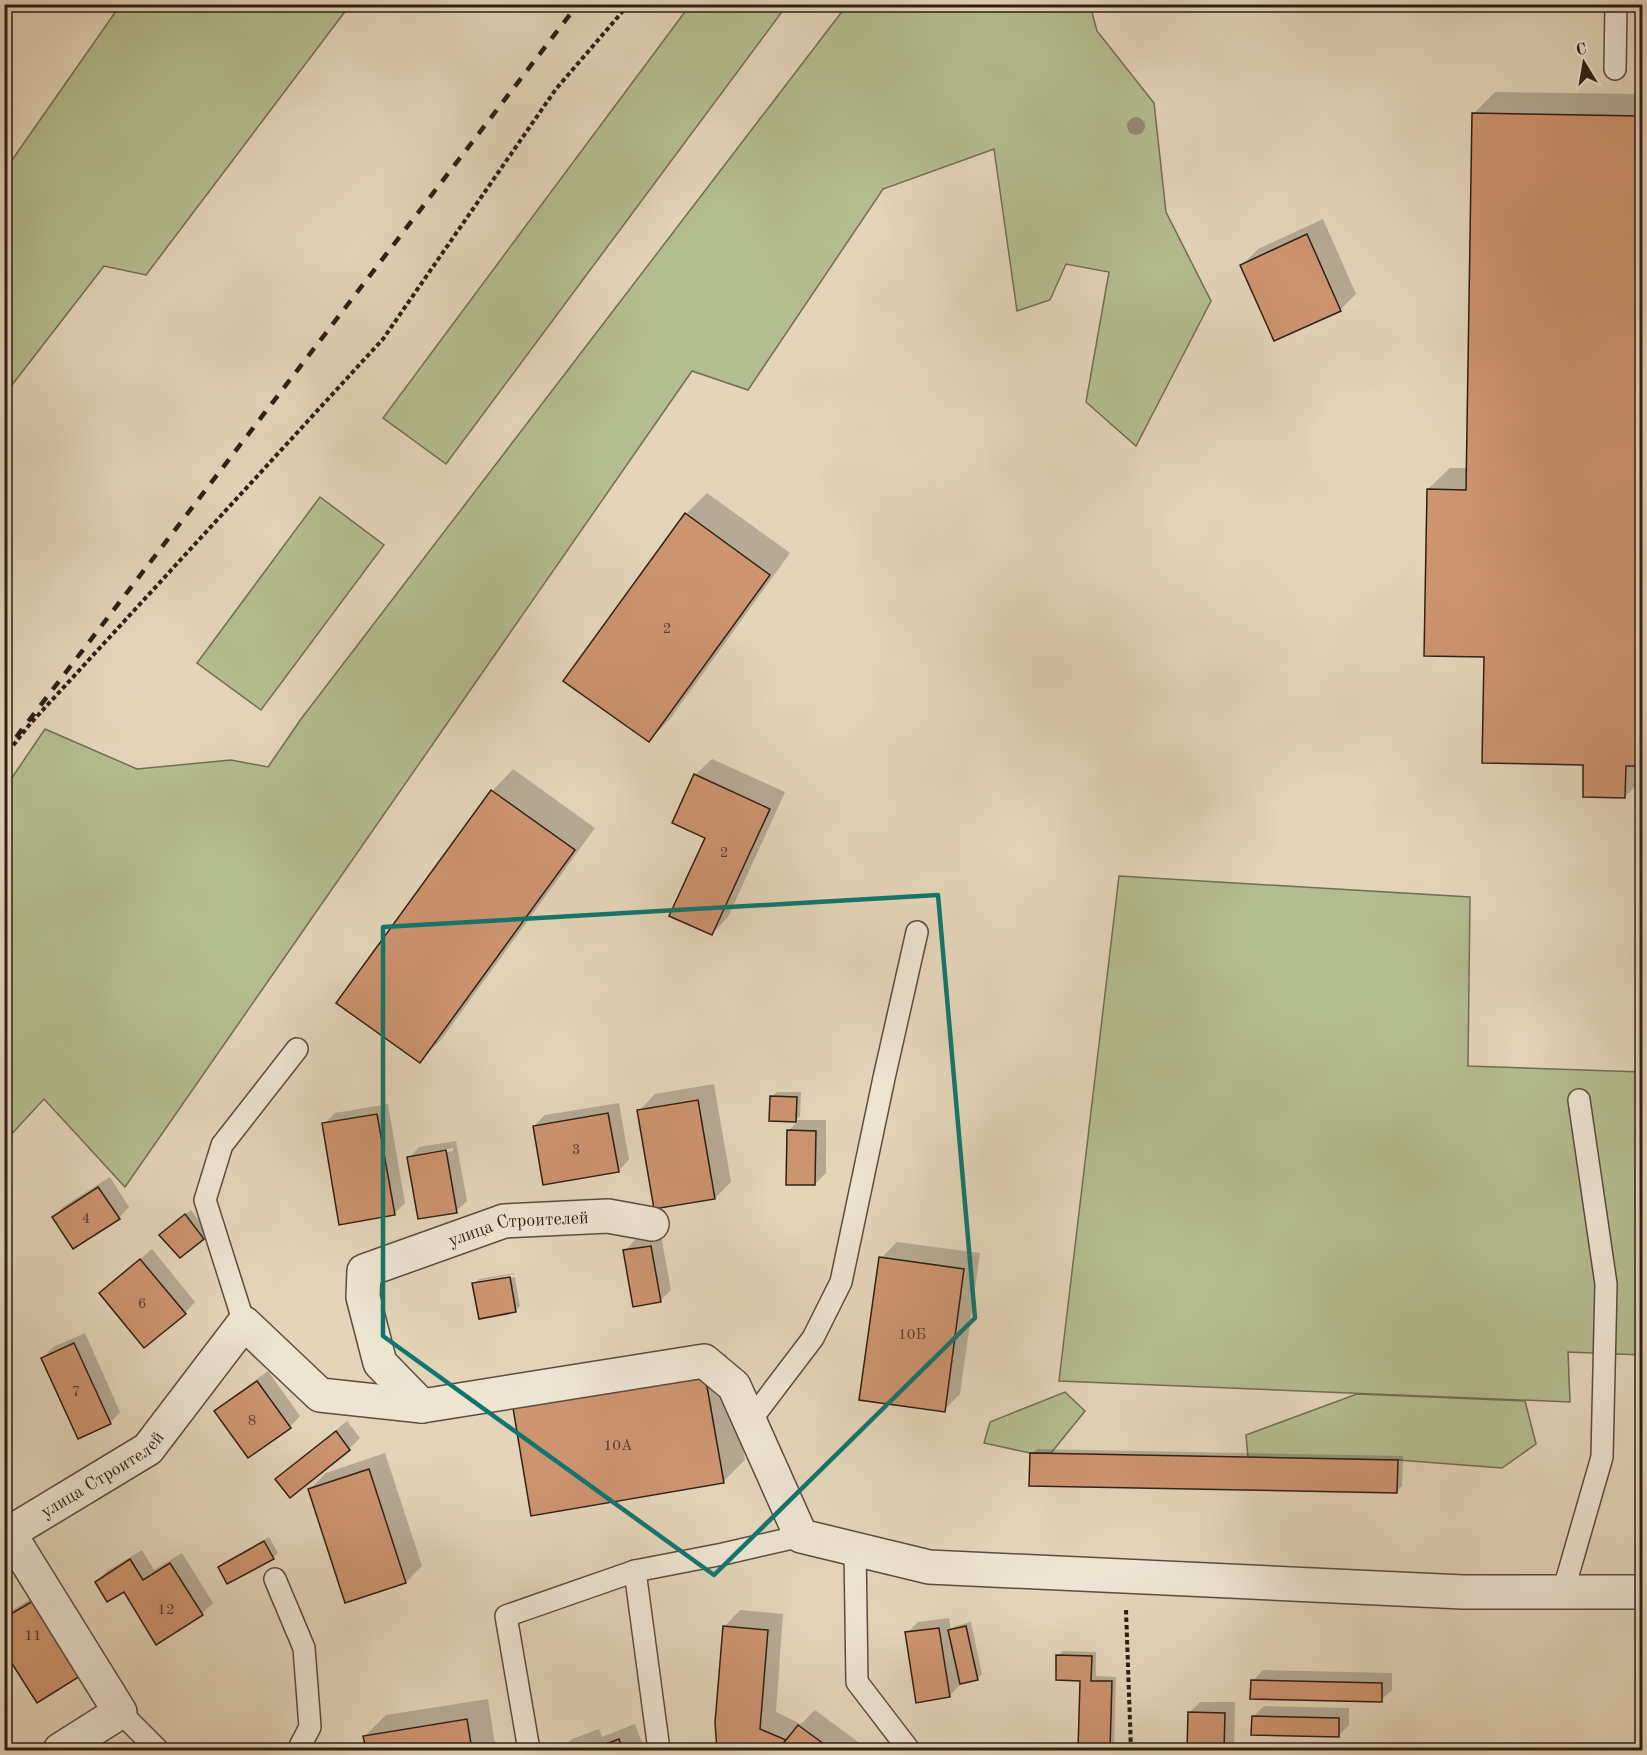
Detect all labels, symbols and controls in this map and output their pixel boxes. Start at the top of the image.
north arrow [1554,33,1614,93]
text: С [1575,41,1588,59]
house number: 2 [663,622,671,637]
house number: 2 [720,846,728,861]
house number: 3 [572,1143,580,1158]
street label: улица Строителей [446,1209,589,1250]
house number: 4 [82,1212,90,1227]
house number: 6 [138,1297,146,1312]
house number: 10Б [898,1328,926,1343]
house number: 7 [72,1385,80,1400]
house number: 8 [248,1414,256,1429]
street label: улица Строителей [38,1428,168,1522]
house number: 10А [604,1439,633,1454]
house number: 12 [157,1603,175,1618]
house number: 11 [24,1629,42,1644]

